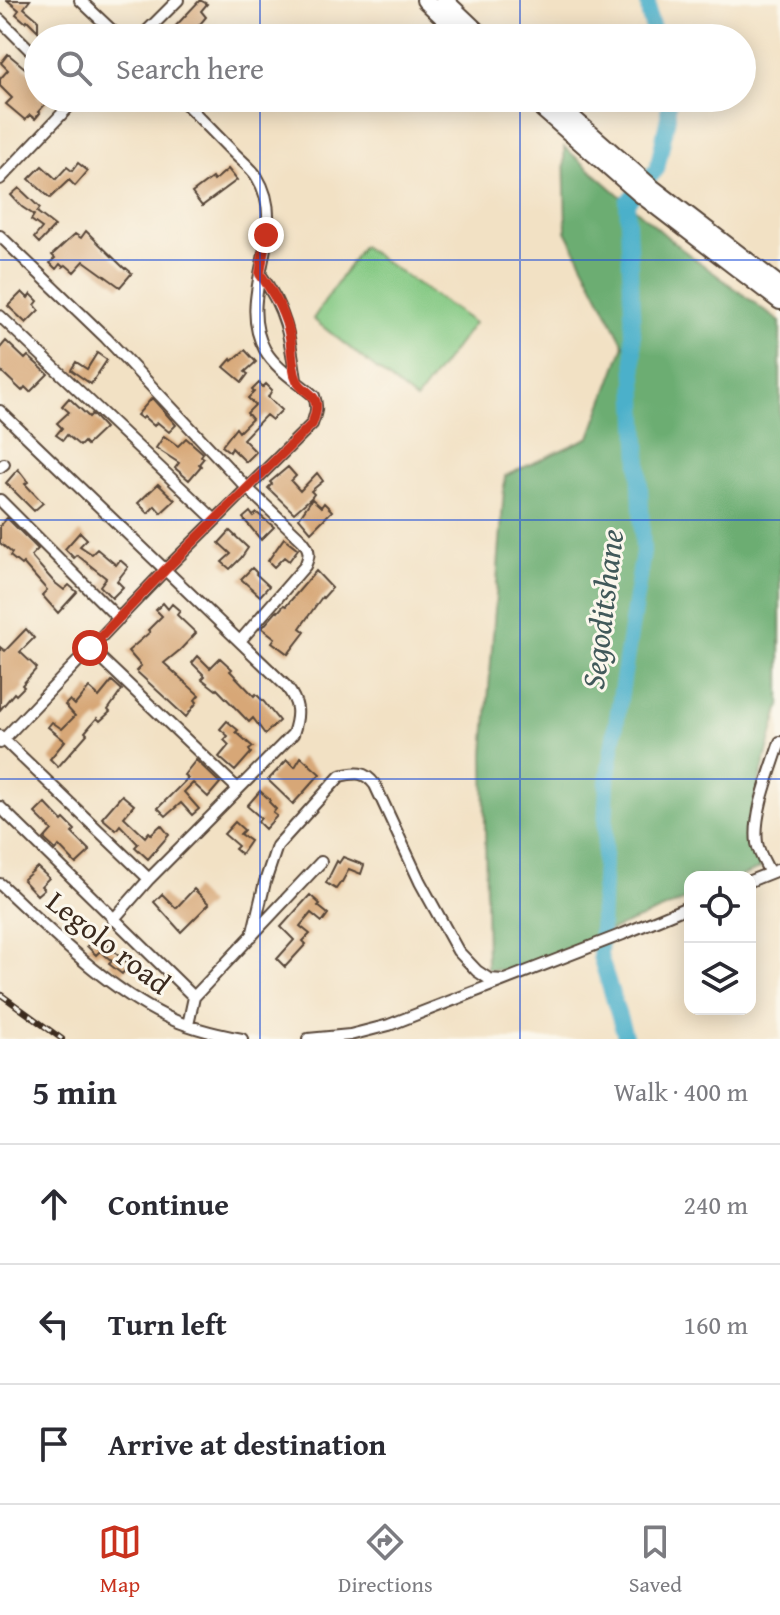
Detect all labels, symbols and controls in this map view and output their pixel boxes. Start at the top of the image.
search box [24,24,756,112]
icon: search [52,46,96,90]
text: Search here [116,46,264,90]
route end [248,217,284,253]
water label: Segoditshane [569,526,635,692]
route start [72,630,108,666]
map controls [684,871,756,1015]
button: locate [684,871,756,943]
street label: Legolo road [38,880,180,1004]
button: layers [684,943,756,1015]
text: 5 min [32,1067,117,1116]
text: Walk · 400 m [614,1072,748,1111]
icon: ahead [32,1182,76,1226]
text: Continue [108,1182,229,1226]
text: 240 m [683,1185,748,1224]
icon: left [32,1302,76,1346]
text: Turn left [108,1302,227,1346]
text: 160 m [683,1305,748,1344]
icon: arrive [32,1422,76,1466]
text: Arrive at destination [108,1422,386,1466]
tab: Map [98,1520,142,1600]
tab: Directions [338,1520,433,1600]
tab: Saved [629,1520,682,1600]

